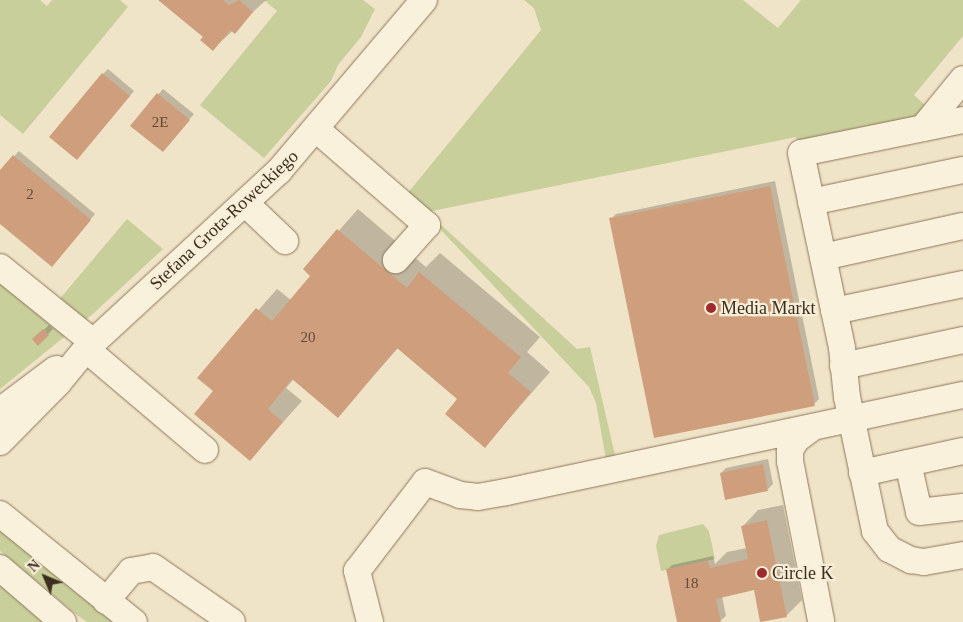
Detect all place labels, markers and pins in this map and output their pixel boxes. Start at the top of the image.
place label: Media Markt [721,297,815,319]
marker: Media Markt [705,302,717,314]
place label: Circle K [772,562,833,584]
marker: Circle K [756,567,768,579]

